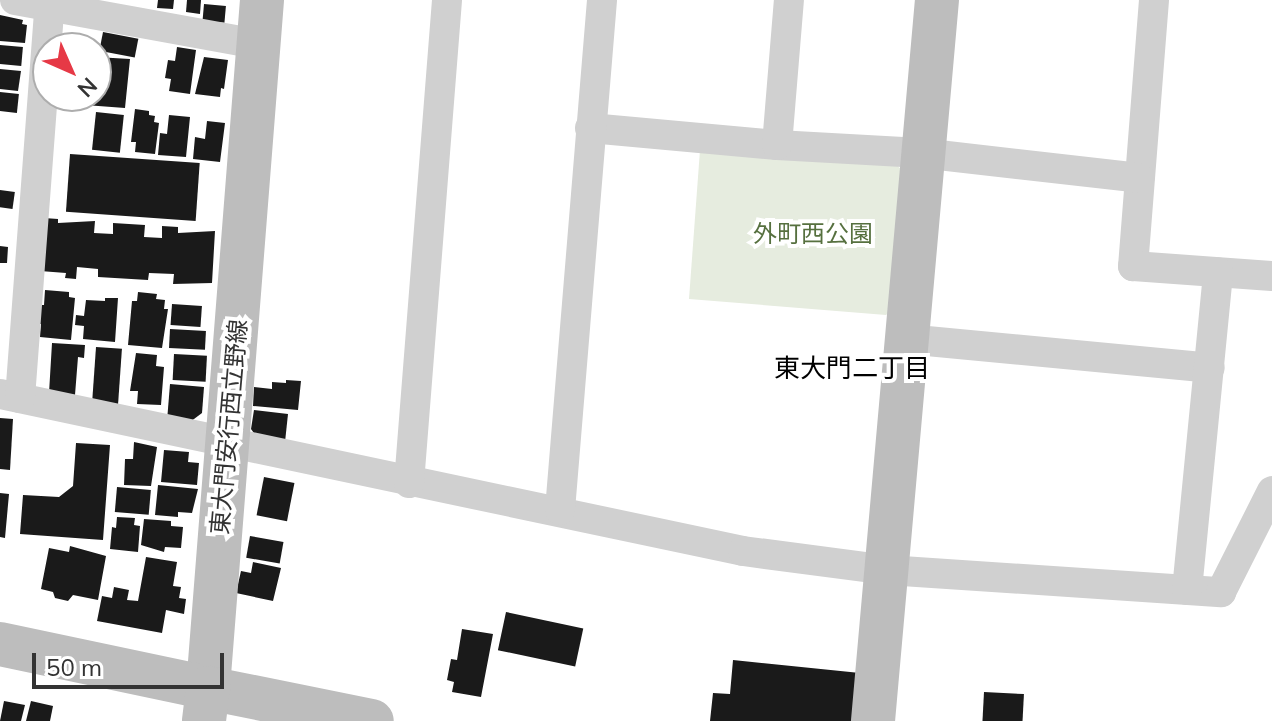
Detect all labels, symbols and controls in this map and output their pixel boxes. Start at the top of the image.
north arrow [32,32,112,112]
text: N [72,72,103,103]
park label: 外町西公園 [753,220,873,248]
street label: 東大門安行西立野線 [205,318,253,536]
district label: 東大門二丁目 [774,352,930,384]
scale bar [36,637,228,687]
text: 50 m [46,652,102,682]

